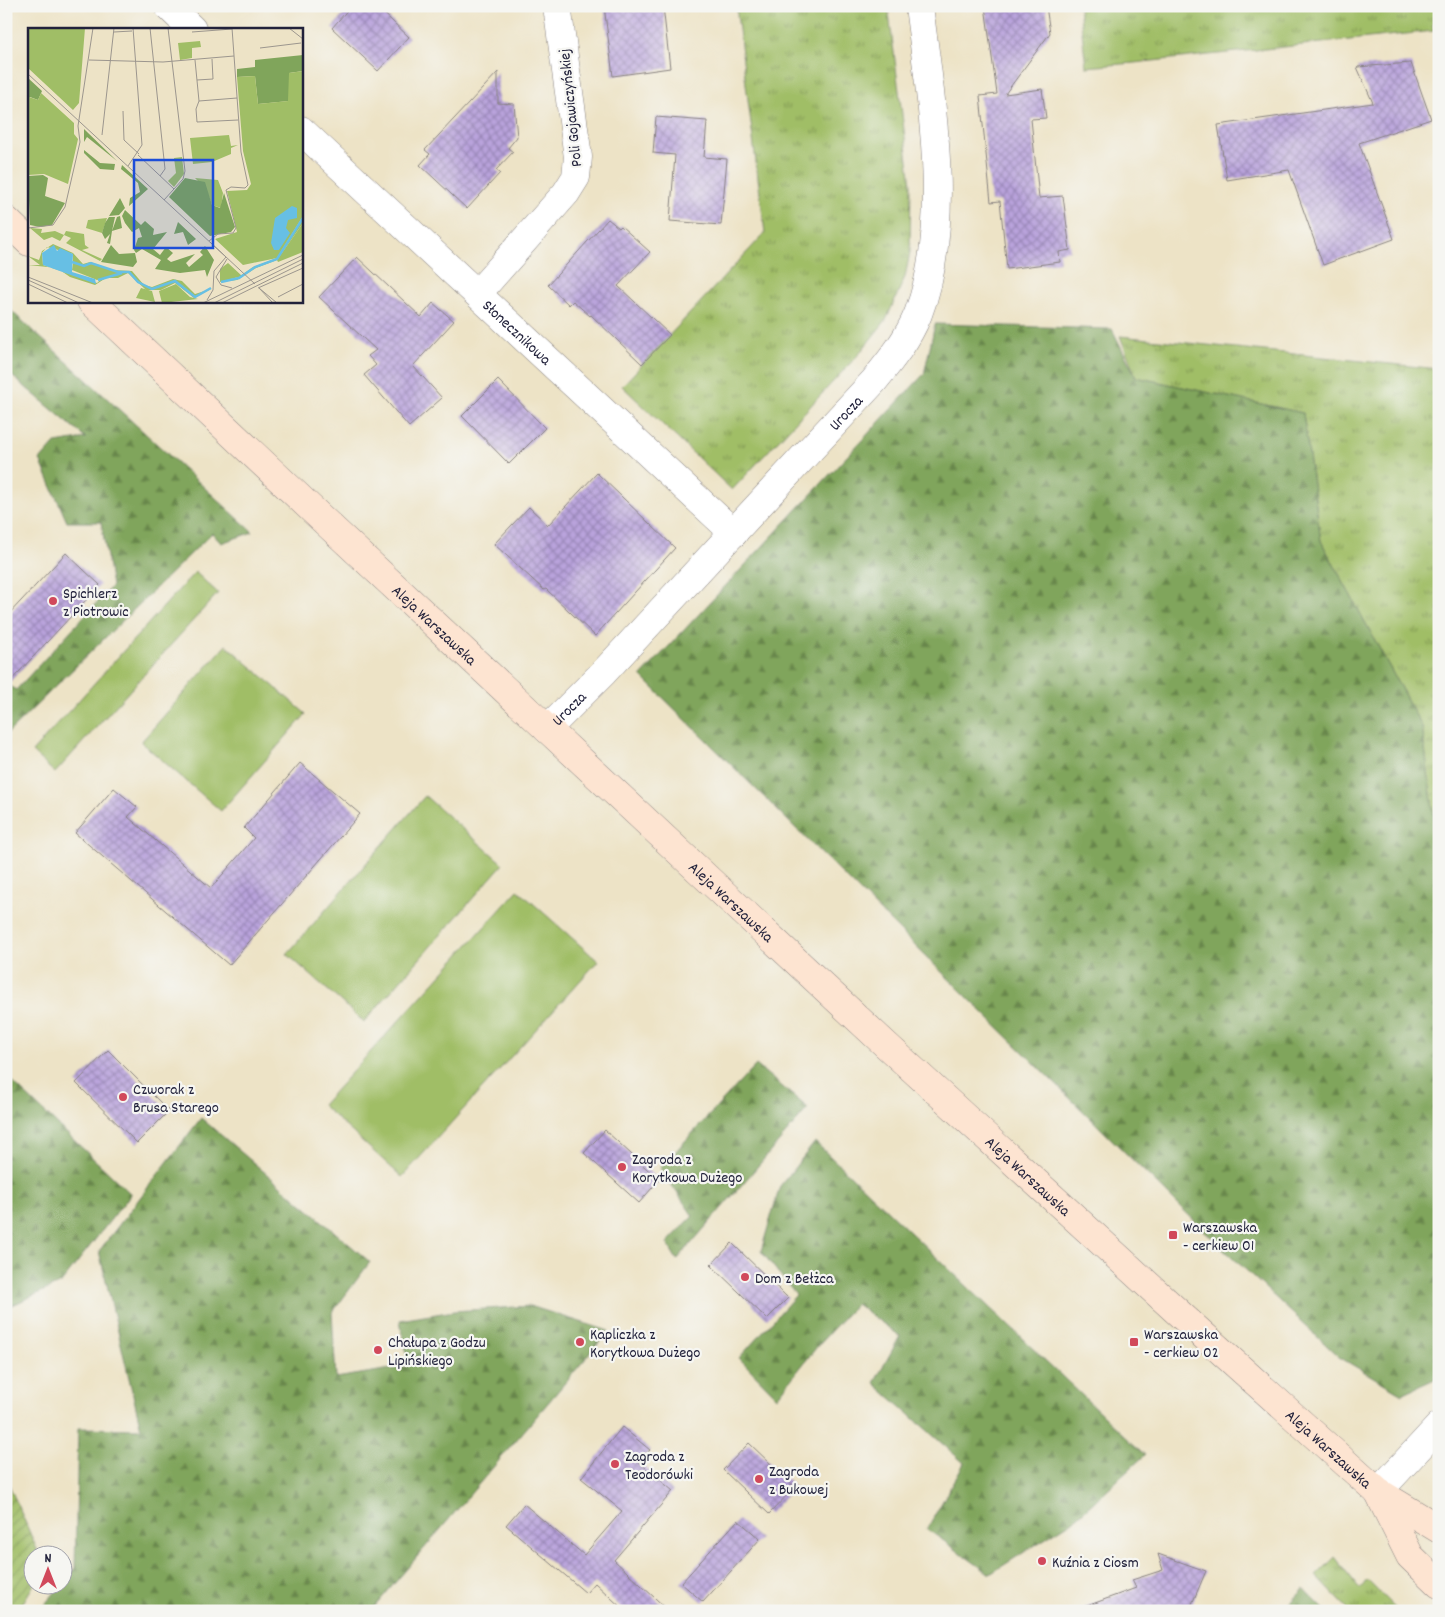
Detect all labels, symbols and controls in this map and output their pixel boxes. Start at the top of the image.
inset map [28,28,302,302]
street label: Poli Gojawiczyńskiej [554,47,589,168]
street label: Słonecznikowa [476,295,556,372]
street label: Urocza [825,391,870,437]
street label: Aleja Warszawska [386,580,481,672]
place label: Spichlerz z Piotrowic [63,583,129,624]
marker: Spichlerz z Piotrowic [47,595,59,607]
street label: Urocza [547,687,593,732]
street label: Aleja Warszawska [682,857,778,949]
place label: Czworak z Brusa Starego [133,1079,219,1120]
marker: Czworak z Brusa Starego [117,1091,129,1103]
street label: Aleja Warszawska [979,1132,1075,1223]
place label: Zagroda z Korytkowa Dużego [632,1149,742,1190]
marker: Zagroda z Korytkowa Dużego [616,1161,628,1173]
place label: Warszawska - cerkiew 01 [1183,1217,1258,1258]
marker: Warszawska - cerkiew 01 [1167,1229,1179,1241]
place label: Dom z Bełżca [755,1268,834,1291]
marker: Dom z Bełżca [739,1271,751,1283]
place label: Kapliczka z Korytkowa Dużego [590,1324,700,1365]
place label: Warszawska - cerkiew 02 [1144,1324,1219,1365]
place label: Chałupa z Godzu Lipińskiego [388,1332,486,1373]
marker: Kapliczka z Korytkowa Dużego [574,1336,586,1348]
marker: Warszawska - cerkiew 02 [1128,1336,1140,1348]
marker: Chałupa z Godzu Lipińskiego [372,1344,384,1356]
street label: Aleja Warszawska [1279,1405,1376,1495]
place label: Zagroda z Teodorówki [625,1446,693,1487]
marker: Zagroda z Teodorówki [609,1458,621,1470]
place label: Zagroda z Bukowej [769,1461,828,1502]
marker: Zagroda z Bukowej [753,1473,765,1485]
north arrow [22,1544,72,1594]
text: N [45,1549,52,1569]
place label: Kuźnia z Ciosm [1052,1552,1139,1575]
marker: Kuźnia z Ciosm [1036,1555,1048,1567]

